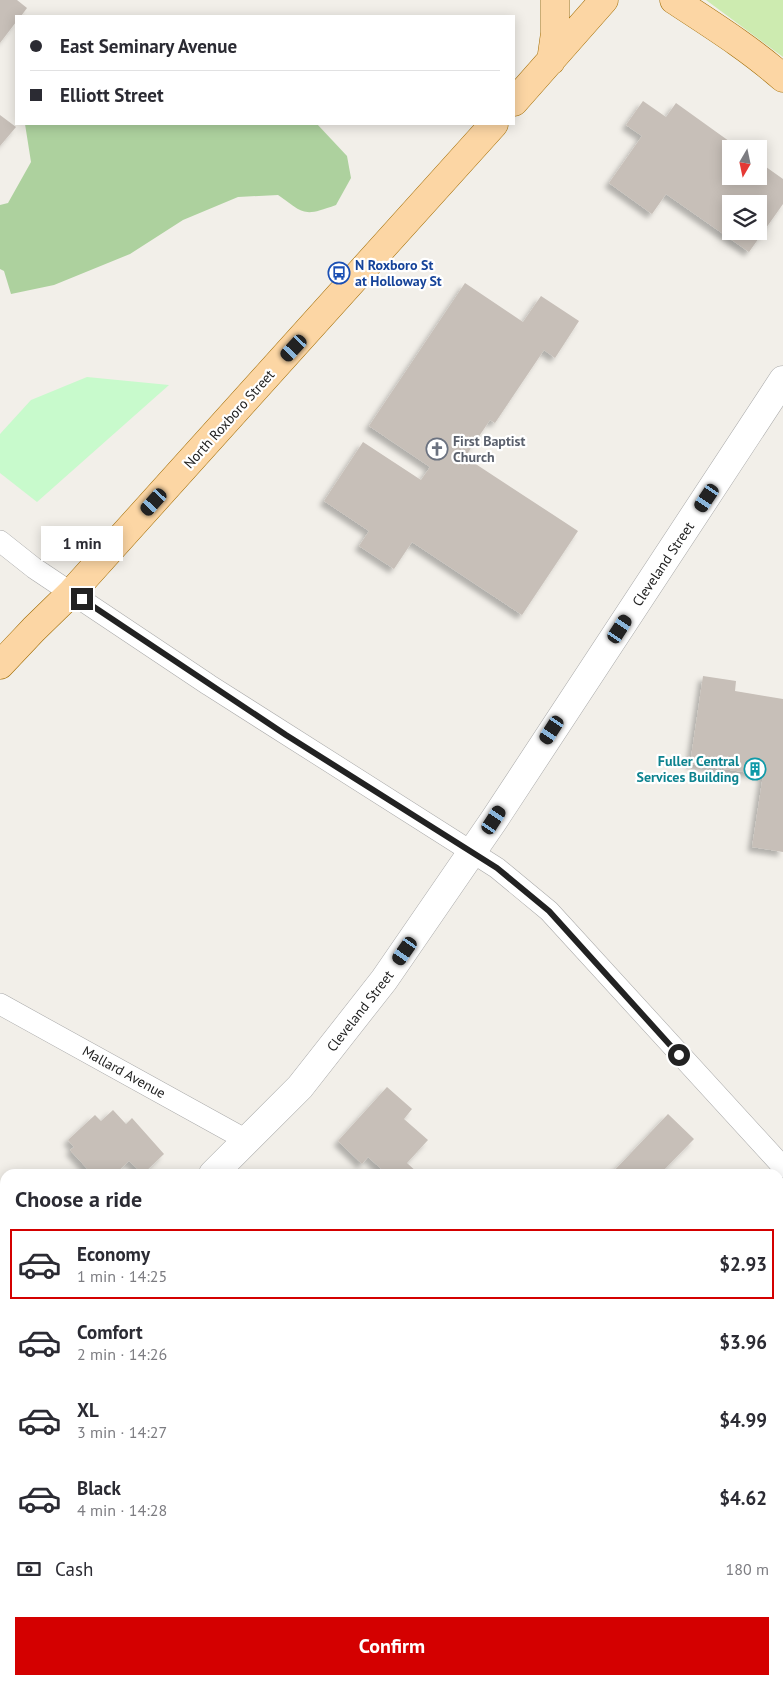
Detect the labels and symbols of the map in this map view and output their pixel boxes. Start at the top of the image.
north arrow [722,140,768,185]
place label: N Roxboro St at Holloway St [355,256,442,290]
bus stop icon: N Roxboro St at Holloway St [327,261,351,285]
car [278,332,309,364]
street label: North Roxboro Street [180,366,278,472]
place label: First Baptist Church [453,432,525,466]
church icon: First Baptist Church [425,437,449,461]
car [692,481,721,515]
car [138,486,169,518]
street label: Cleveland Street [628,518,698,610]
callout: 1 min [41,526,123,562]
route end [71,588,93,610]
car [605,612,634,646]
car [537,713,566,747]
place label: Fuller Central Services Building [637,752,740,786]
building icon: Fuller Central Services Building [743,757,767,781]
car [479,803,508,837]
car [390,934,419,968]
street label: Cleveland Street [323,967,398,1055]
street label: Mallard Avenue [79,1042,169,1102]
route start [668,1044,690,1066]

